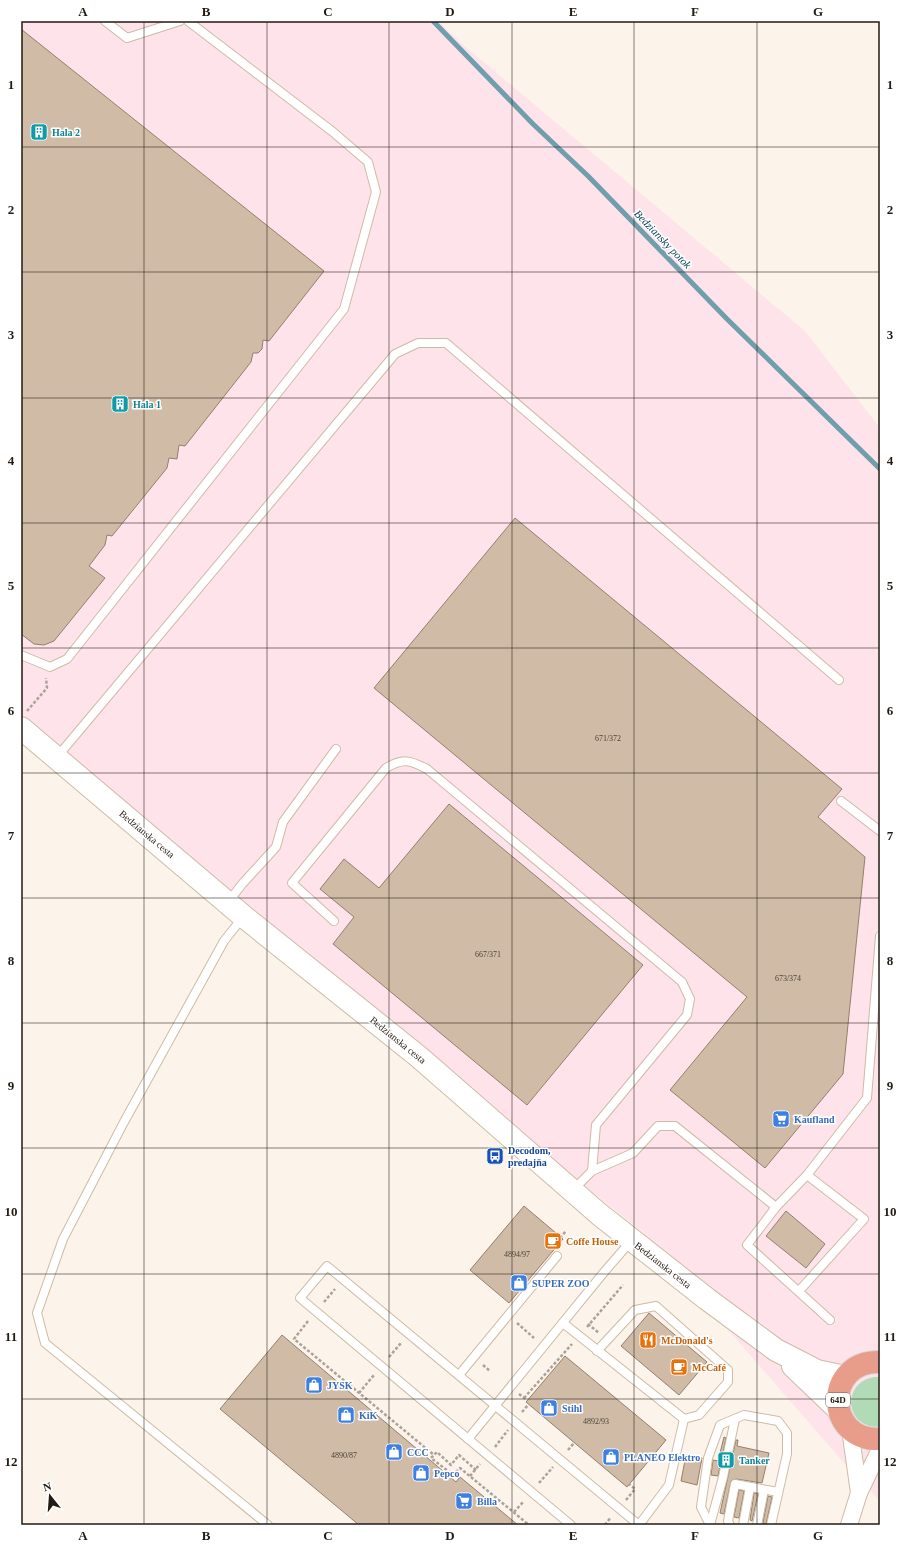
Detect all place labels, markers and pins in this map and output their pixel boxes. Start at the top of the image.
building icon: Hala 2 [29,122,49,142]
place label: Hala 2 [52,127,80,138]
building icon: Hala 1 [110,394,130,414]
place label: Hala 1 [133,399,161,410]
supermarket icon: Kaufland [771,1109,791,1129]
place label: Kaufland [794,1114,835,1125]
place label: Decodom, predajňa [508,1145,551,1168]
bus stop icon: Decodom, predajňa [485,1146,505,1166]
cafe icon: Coffe House [543,1231,563,1251]
place label: Coffe House [566,1236,619,1247]
shop icon: SUPER ZOO [509,1273,529,1293]
place label: SUPER ZOO [532,1278,590,1289]
restaurant icon: McDonald's [638,1330,658,1350]
place label: McDonald's [661,1335,713,1346]
cafe icon: McCafé [669,1357,689,1377]
place label: McCafé [692,1362,726,1373]
shop icon: JYSK [304,1375,324,1395]
place label: JYSK [327,1380,353,1391]
shop icon: Stihl [539,1398,559,1418]
place label: Stihl [562,1403,582,1414]
shop icon: KiK [336,1405,356,1425]
place label: KiK [359,1410,378,1421]
shop icon: CCC [384,1442,404,1462]
place label: CCC [407,1447,429,1458]
shop icon: PLANEO Elektro [601,1447,621,1467]
building icon: Tanker [716,1450,736,1470]
place label: PLANEO Elektro [624,1452,700,1463]
place label: Tanker [739,1455,770,1466]
shop icon: Pepco [411,1463,431,1483]
place label: Pepco [434,1468,460,1479]
supermarket icon: Billa [454,1491,474,1511]
place label: Billa [477,1496,497,1507]

